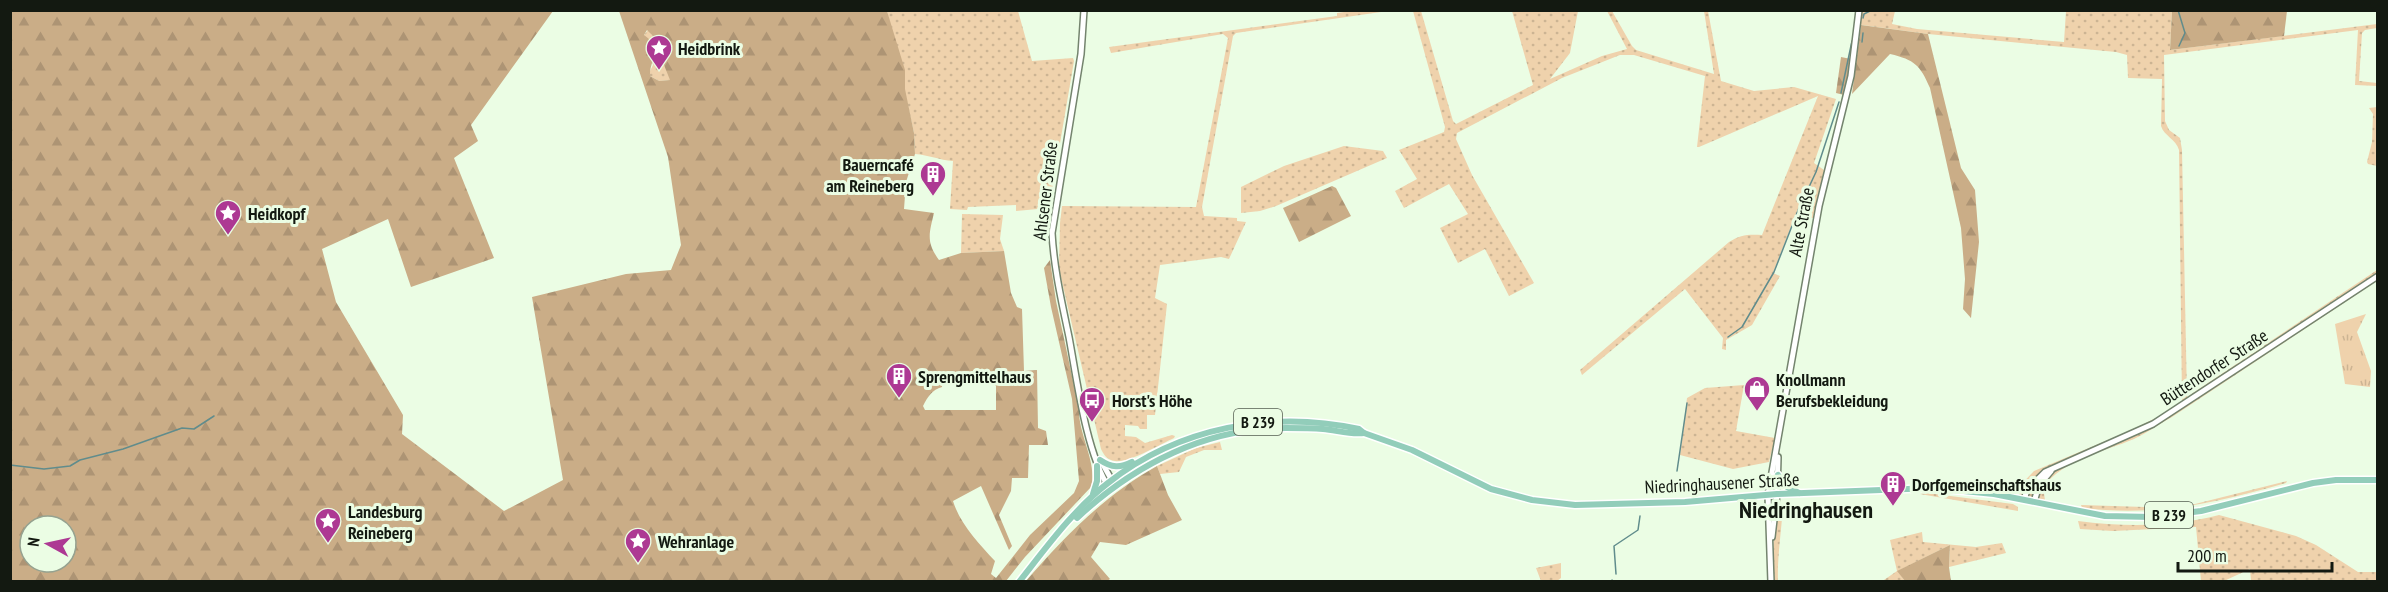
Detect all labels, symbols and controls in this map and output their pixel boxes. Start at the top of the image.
place icon: Heidbrink [644,33,674,71]
place label: Heidbrink [678,37,741,60]
street label: Ahlsener Straße [1028,140,1062,242]
place label: Bauerncafé am Reineberg [826,153,914,197]
building icon: Bauerncafé am Reineberg [918,159,948,197]
street label: Alte Straße [1783,186,1819,258]
place icon: Heidkopf [213,198,243,236]
place label: Heidkopf [248,202,306,225]
street label: Büttendorfer Straße [2156,324,2272,410]
building icon: Sprengmittelhaus [884,361,914,399]
place label: Sprengmittelhaus [918,365,1031,388]
place label: Knollmann Berufsbekleidung [1776,368,1888,412]
shop icon: Knollmann Berufsbekleidung [1742,374,1772,412]
bus stop icon: Horst's Höhe [1077,385,1107,423]
place label: Horst's Höhe [1112,389,1193,412]
road number: B 239 [1234,409,1282,435]
street label: Niedringhausener Straße [1644,467,1800,499]
building icon: Dorfgemeinschaftshaus [1878,469,1908,507]
place label: Dorfgemeinschaftshaus [1912,473,2061,496]
district label: Niedringhausen [1739,494,1873,525]
place label: Landesburg Reineberg [348,500,422,544]
road number: B 239 [2145,502,2193,528]
place icon: Landesburg Reineberg [313,506,343,544]
north arrow [18,514,78,574]
place icon: Wehranlage [623,526,653,564]
place label: Wehranlage [657,530,734,553]
scale bar [2178,535,2332,573]
text: N [23,536,44,548]
text: 200 m [2187,544,2227,567]

